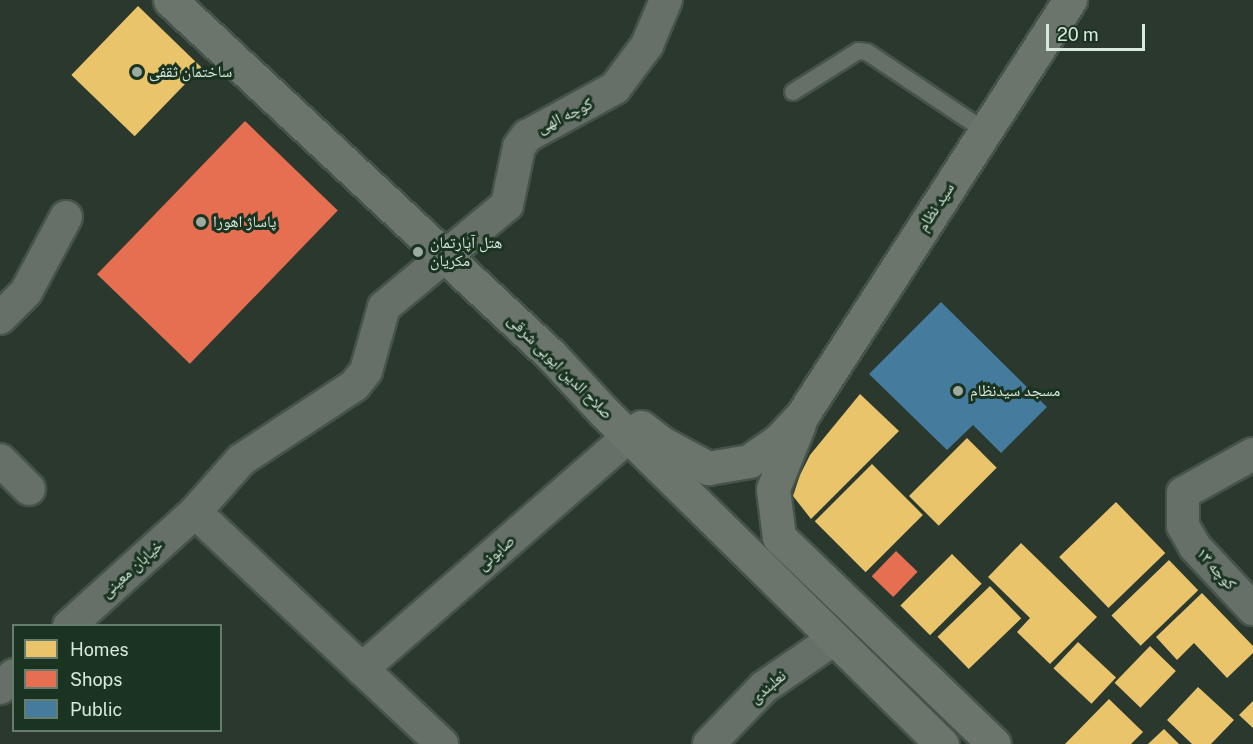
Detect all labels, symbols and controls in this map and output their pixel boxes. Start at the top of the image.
scale bar [1049,12,1148,50]
text: 20 m [1057,24,1099,45]
place label: ساختمان ثقفی [149,62,232,82]
marker: ساختمان ثقفی [130,65,144,79]
street label: کوچه الهی [534,94,596,138]
street label: سید نظام [913,179,959,235]
place label: پاساژ اهورا [213,212,277,232]
marker: پاساژ اهورا [194,215,208,229]
place label: هتل آپارتمان مکریان [430,233,502,271]
marker: هتل آپارتمان مکریان [411,245,425,259]
street label: صلاح الدین ایوبی شرقی [503,310,617,424]
place label: مسجد سیدنظام [970,381,1060,401]
marker: مسجد سیدنظام [951,384,965,398]
street label: صابونی [473,531,519,575]
street label: خیابان معینی [97,536,167,602]
street label: کوچه ۱۳ [1192,544,1240,594]
legend [12,624,222,732]
text: Homes [70,639,129,660]
street label: نعلبندی [746,666,790,708]
text: Shops [70,669,122,690]
text: Public [70,699,122,720]

